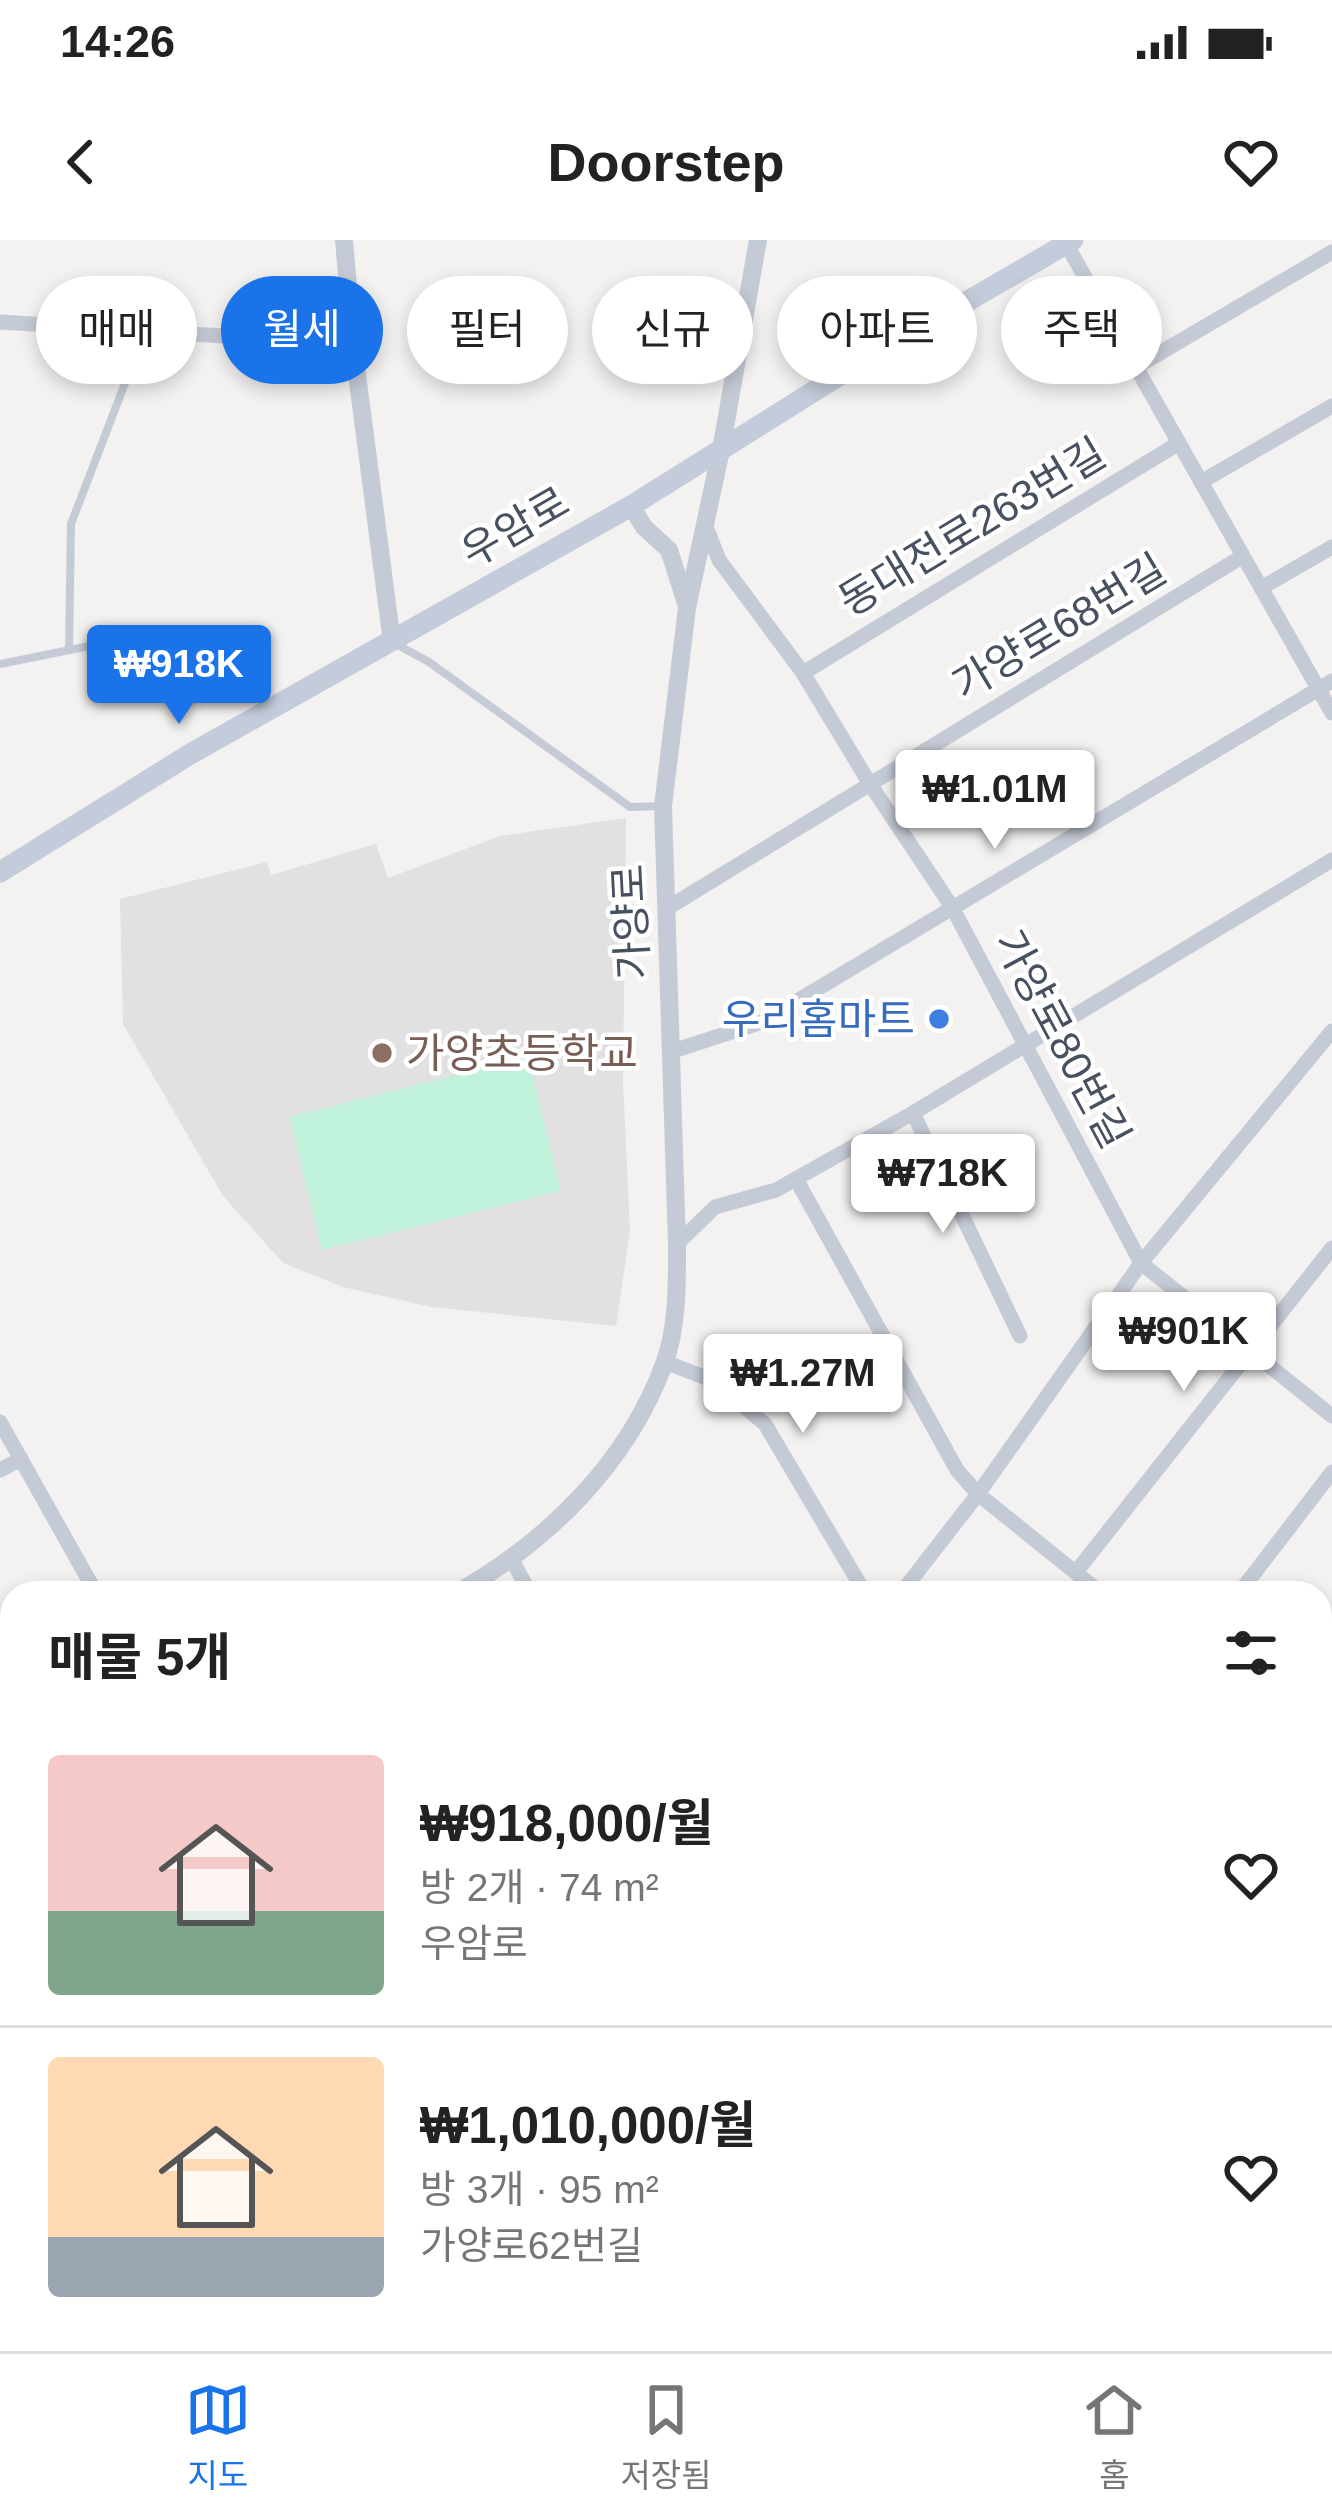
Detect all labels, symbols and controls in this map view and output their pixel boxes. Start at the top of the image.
text: 14:26 [60,16,175,67]
icon: back [48,129,114,195]
icon: heart [1218,129,1284,195]
text: Doorstep [547,132,785,192]
chip: 매매 [36,276,197,384]
chip: 월세 [221,276,383,384]
chip: 필터 [407,276,568,384]
chip: 신규 [592,276,753,384]
chip: 아파트 [777,276,977,384]
chip: 주택 [1001,276,1162,384]
street label: 동대전로263번길 [830,429,1114,625]
street label: 우암로 [453,478,577,576]
street label: 가양로68번길 [944,545,1174,709]
pin: ₩918K [95,625,263,727]
text: ₩918K [114,642,244,685]
pin: ₩1.01M [897,750,1093,852]
text: ₩1.01M [922,767,1068,810]
street label: 가양로 [604,863,658,981]
street label: 가양로80번길 [985,922,1139,1156]
place label: 우리홈마트 [722,996,915,1043]
marker: 우리홈마트 [926,1006,952,1032]
place label: 가양초등학교 [406,1030,638,1077]
marker: 가양초등학교 [369,1040,395,1066]
pin: ₩718K [859,1134,1027,1236]
text: ₩718K [878,1151,1008,1194]
pin: ₩901K [1100,1292,1268,1394]
text: ₩901K [1119,1309,1249,1352]
pin: ₩1.27M [705,1334,901,1436]
text: ₩1.27M [730,1351,876,1394]
icon: filters [1218,1620,1284,1686]
text: 매물 5개 [48,1629,231,1686]
text: ₩918,000/월 [420,1795,714,1852]
icon: home [144,1803,288,1947]
icon: heart [1218,1842,1284,1908]
text: 방 2개 · 74 m² [420,1866,659,1909]
text: 우암로 [420,1922,528,1965]
text: ₩1,010,000/월 [420,2097,756,2154]
icon: home [144,2105,288,2249]
icon: heart [1218,2144,1284,2210]
text: 방 3개 · 95 m² [420,2168,659,2211]
text: 가양로62번길 [420,2224,643,2267]
tab: 지도 [185,2377,251,2497]
tab: 저장됨 [620,2377,712,2497]
tab: 홈 [1081,2377,1147,2497]

